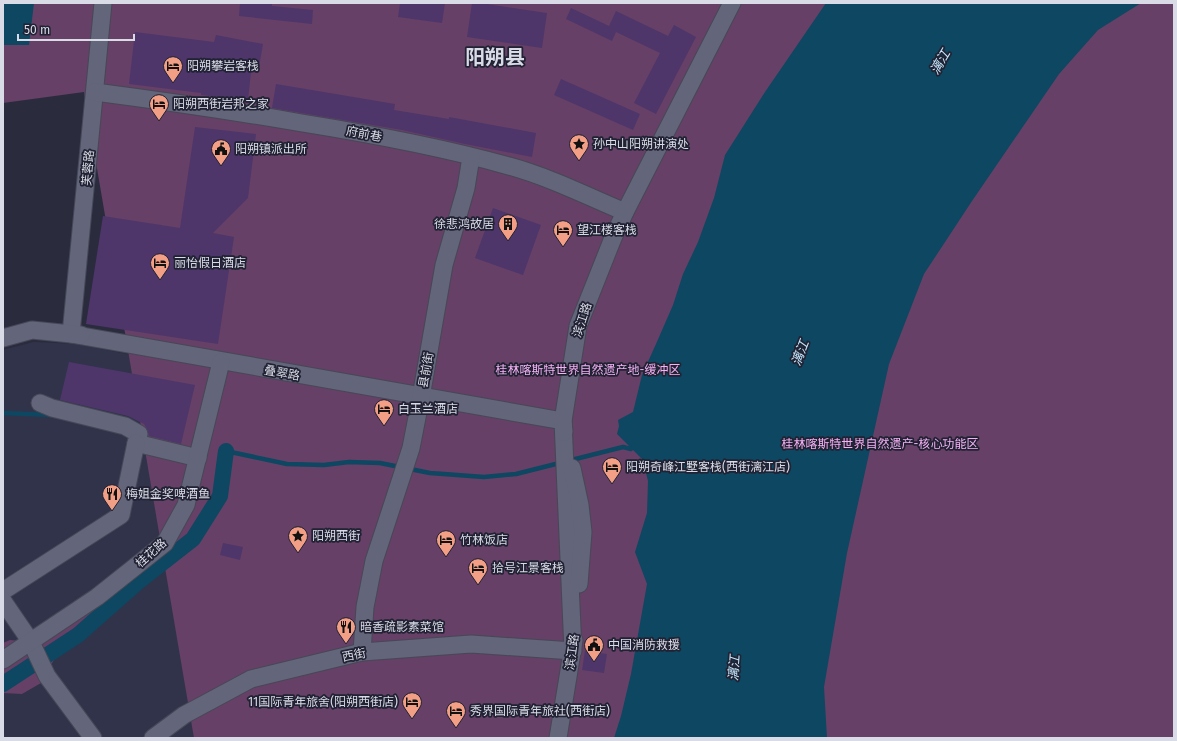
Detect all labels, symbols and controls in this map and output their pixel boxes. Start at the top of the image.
scale bar [18,16,134,42]
text: 50 m [24,23,50,37]
district label: 阳朔县 [465,45,525,69]
water label: 漓江 [927,45,954,77]
hotel icon: 阳朔攀岩客栈 [162,55,184,83]
place label: 阳朔攀岩客栈 [187,59,259,73]
hotel icon: 阳朔西街岩邦之家 [148,93,170,121]
place label: 阳朔西街岩邦之家 [173,97,269,111]
street label: 府前巷 [345,124,383,144]
place icon: 孙中山阳朔讲演处 [568,133,590,161]
place label: 孙中山阳朔讲演处 [593,137,689,151]
public building icon: 阳朔镇派出所 [210,138,232,166]
place label: 阳朔镇派出所 [235,142,307,156]
street label: 芙蓉路 [79,149,97,187]
building icon: 徐悲鸿故居 [497,213,519,241]
place label: 徐悲鸿故居 [434,217,494,231]
hotel icon: 望江楼客栈 [552,219,574,247]
place label: 望江楼客栈 [577,223,637,237]
hotel icon: 丽怡假日酒店 [149,252,171,280]
place label: 丽怡假日酒店 [174,256,246,270]
street label: 滨江路 [570,301,594,339]
water label: 漓江 [788,336,812,368]
street label: 县前街 [416,351,436,389]
street label: 叠翠路 [263,363,301,383]
park label: 桂林喀斯特世界自然遗产地-缓冲区 [496,363,680,377]
hotel icon: 白玉兰酒店 [373,398,395,426]
place label: 白玉兰酒店 [398,402,458,416]
park label: 桂林喀斯特世界自然遗产-核心功能区 [782,437,978,451]
hotel icon: 阳朔奇峰江墅客栈(西街漓江店) [601,456,623,484]
place label: 阳朔奇峰江墅客栈(西街漓江店) [626,460,790,474]
restaurant icon: 梅姐金奖啤酒鱼 [101,483,123,511]
place label: 梅姐金奖啤酒鱼 [126,487,210,501]
place icon: 阳朔西街 [287,525,309,553]
place label: 阳朔西街 [312,529,360,543]
hotel icon: 竹林饭店 [435,529,457,557]
place label: 竹林饭店 [460,533,508,547]
street label: 桂花路 [133,536,169,570]
hotel icon: 拾号江景客栈 [467,557,489,585]
place label: 拾号江景客栈 [492,561,564,575]
restaurant icon: 暗香疏影素菜馆 [335,616,357,644]
place label: 暗香疏影素菜馆 [360,620,444,634]
street label: 滨江路 [563,633,581,671]
public building icon: 中国消防救援 [583,634,605,662]
place label: 中国消防救援 [608,638,680,652]
street label: 西街 [341,646,367,664]
water label: 漓江 [726,653,743,681]
hotel icon: 11国际青年旅舍(阳朔西街店) [401,691,423,719]
place label: 11国际青年旅舍(阳朔西街店) [248,695,398,709]
hotel icon: 秀界国际青年旅社(西街店) [445,700,467,728]
place label: 秀界国际青年旅社(西街店) [470,704,610,718]

